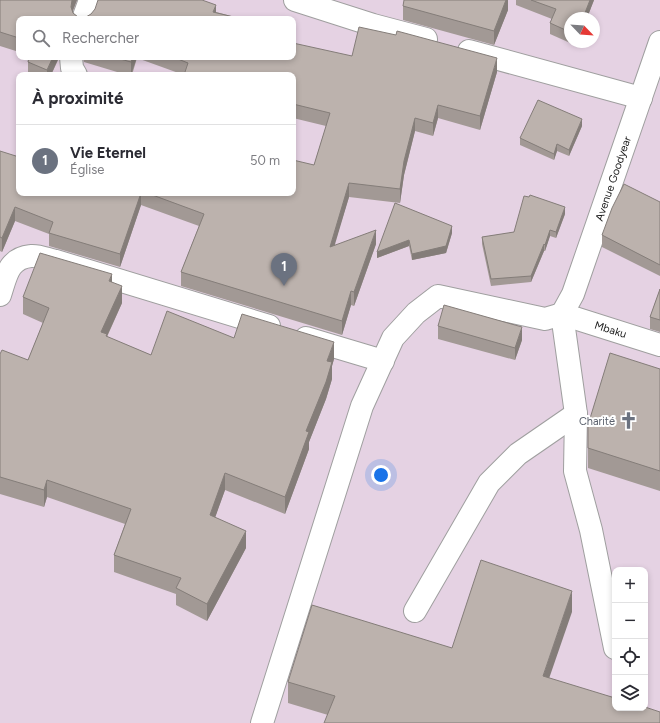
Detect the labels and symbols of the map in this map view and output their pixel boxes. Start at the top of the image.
north arrow [564,12,600,48]
street label: Avenue Goodyear [592,134,634,223]
pin: 1 [271,253,297,286]
street label: Mbaku [593,318,628,341]
church icon: Charité [618,411,638,431]
place label: Charité [579,415,615,428]
your location [371,465,391,485]

